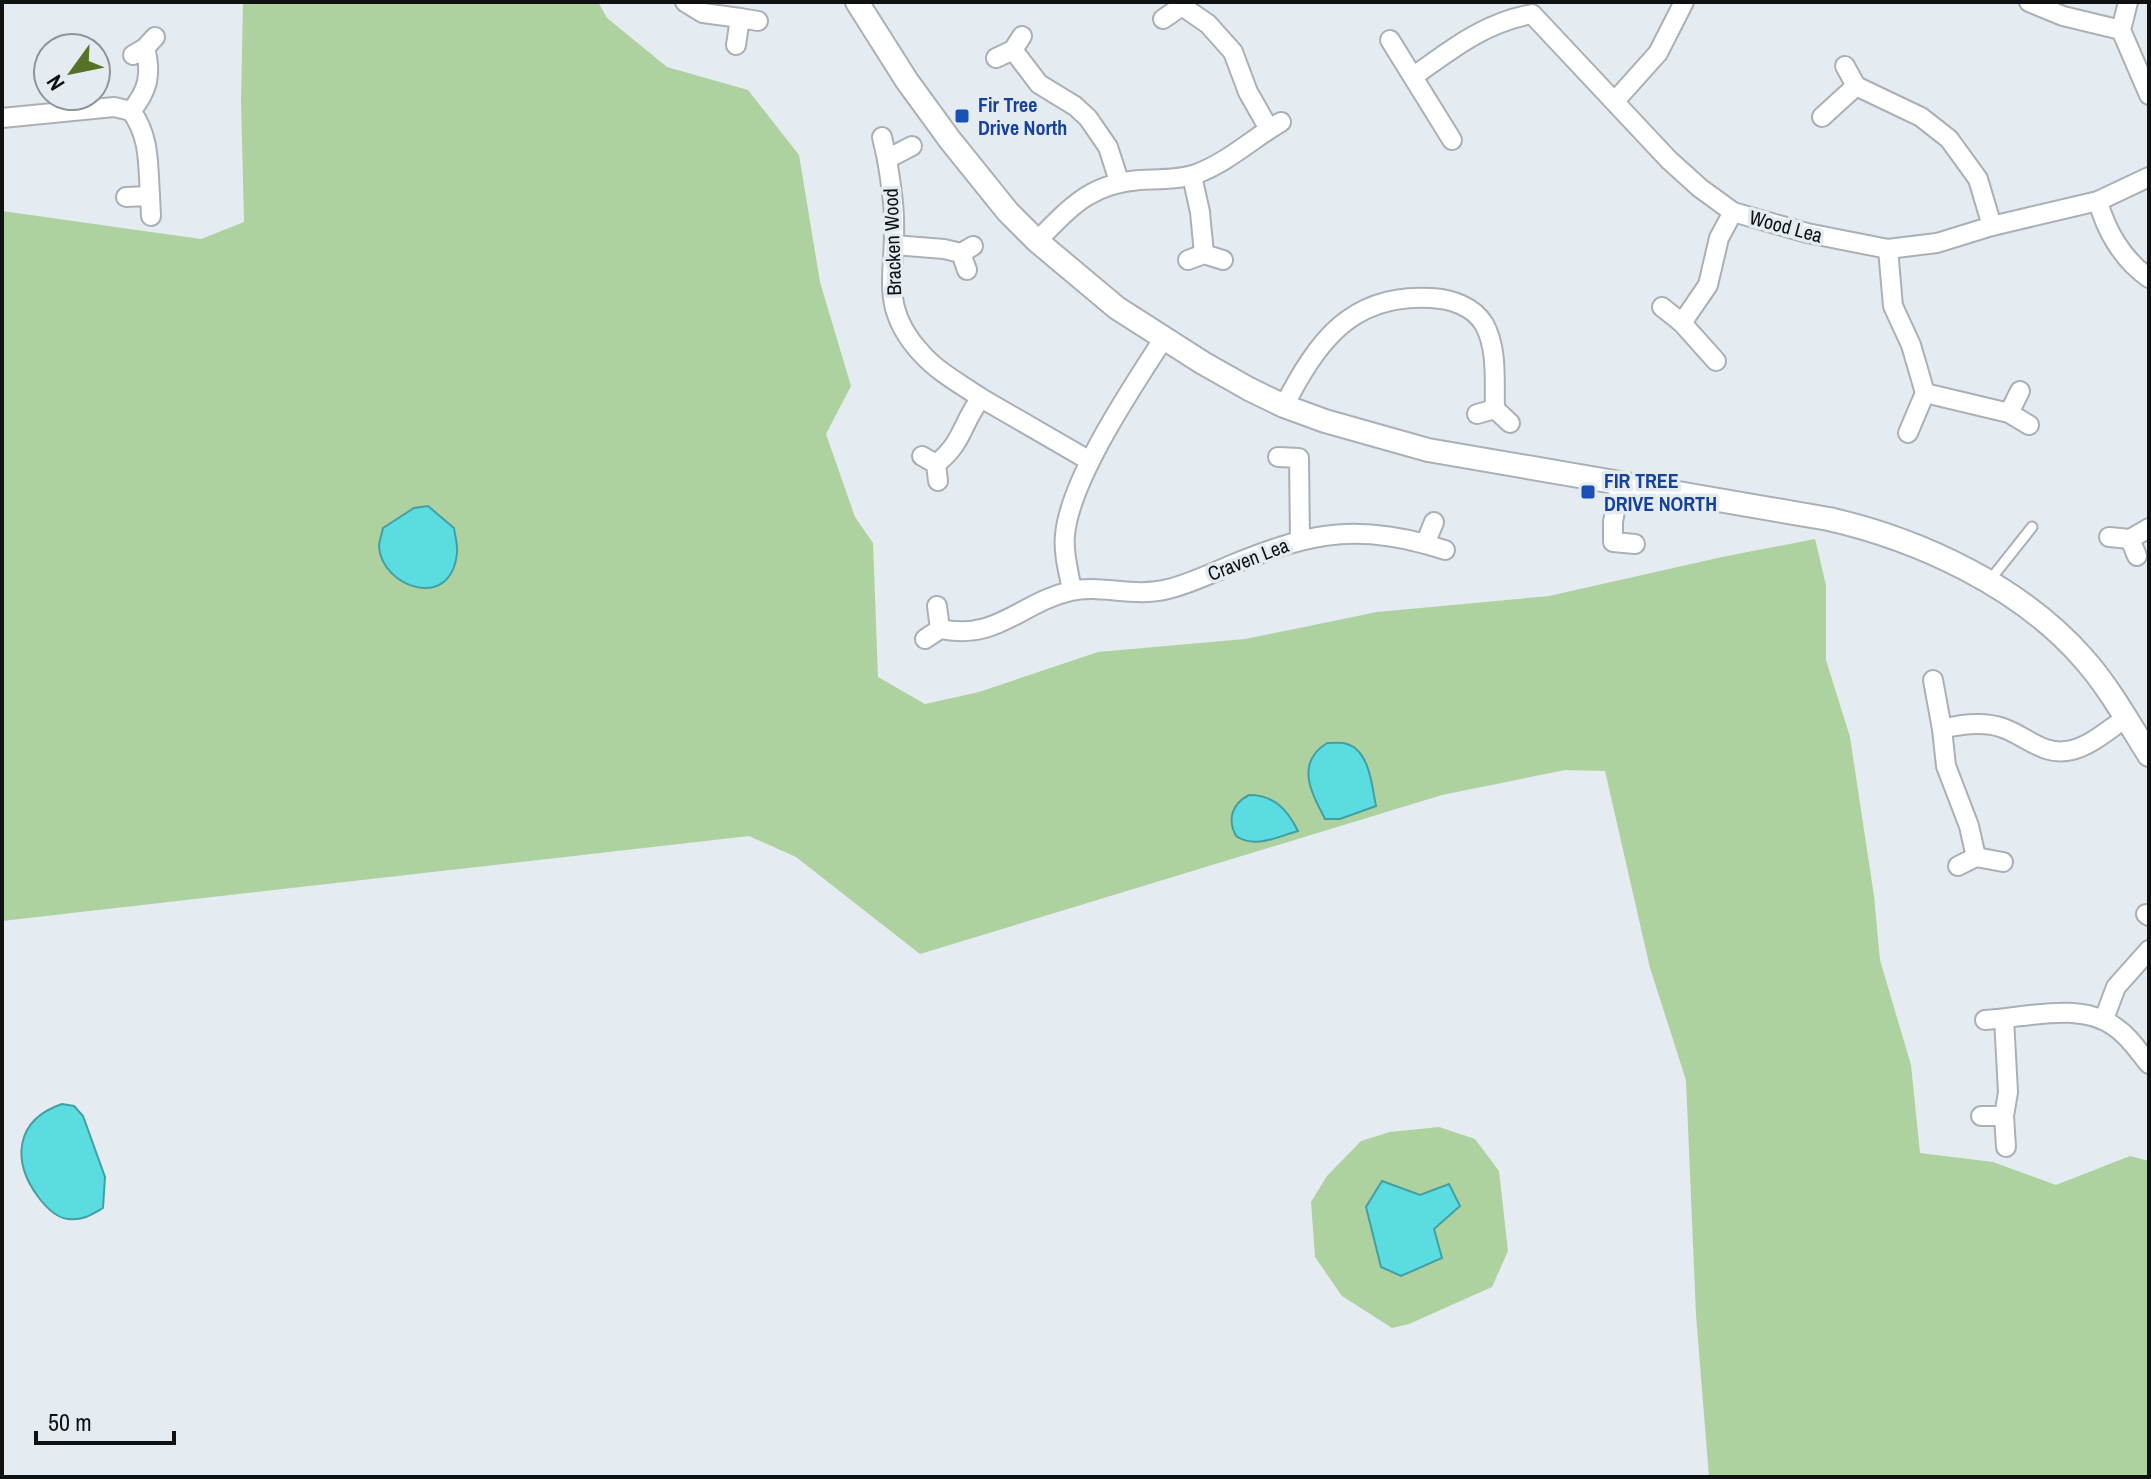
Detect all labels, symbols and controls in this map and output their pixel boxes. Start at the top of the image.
north arrow [32,32,112,112]
text: N [39,69,71,97]
place label: Fir Tree Drive North [978,91,1067,141]
marker: Fir Tree Drive North [953,107,971,125]
street label: Bracken Wood [877,188,907,296]
street label: Wood Lea [1747,203,1825,249]
place label: FIR TREE DRIVE NORTH [1604,467,1717,517]
marker: FIR TREE DRIVE NORTH [1579,483,1597,501]
street label: Craven Lea [1204,531,1292,587]
scale bar [36,1395,174,1445]
text: 50 m [48,1406,92,1438]

